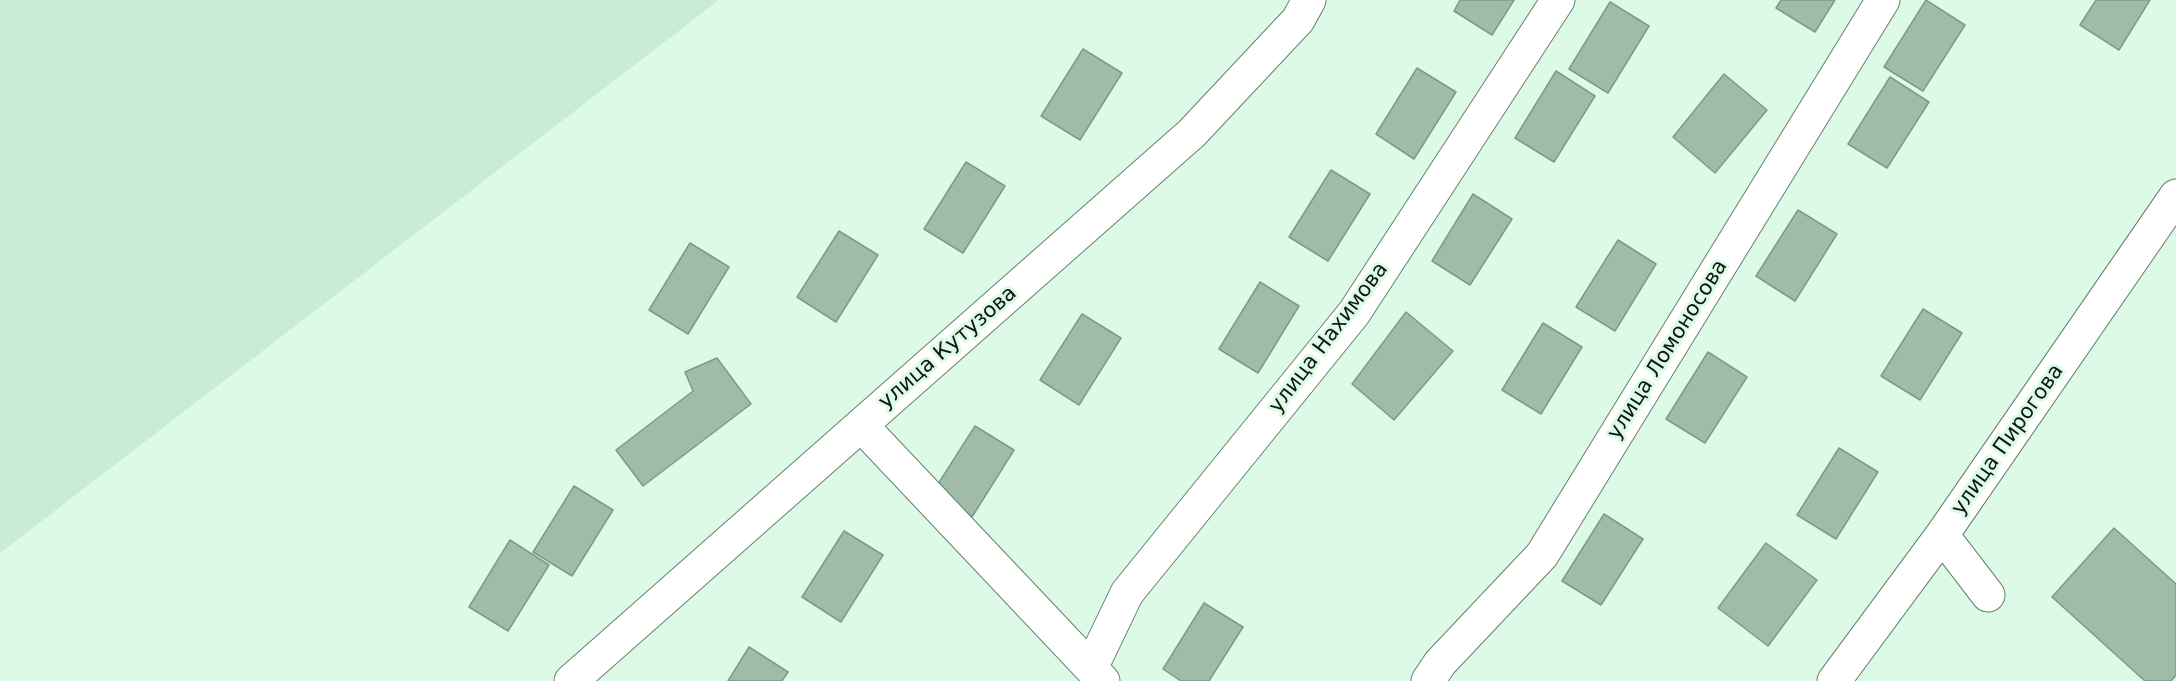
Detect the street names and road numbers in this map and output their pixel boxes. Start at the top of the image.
street label: улица Ломоносова [1602,256,1734,444]
street label: улица Нахимова [1264,258,1394,418]
street label: улица Кутузова [874,281,1022,415]
street label: улица Пирогова [1947,360,2069,520]

